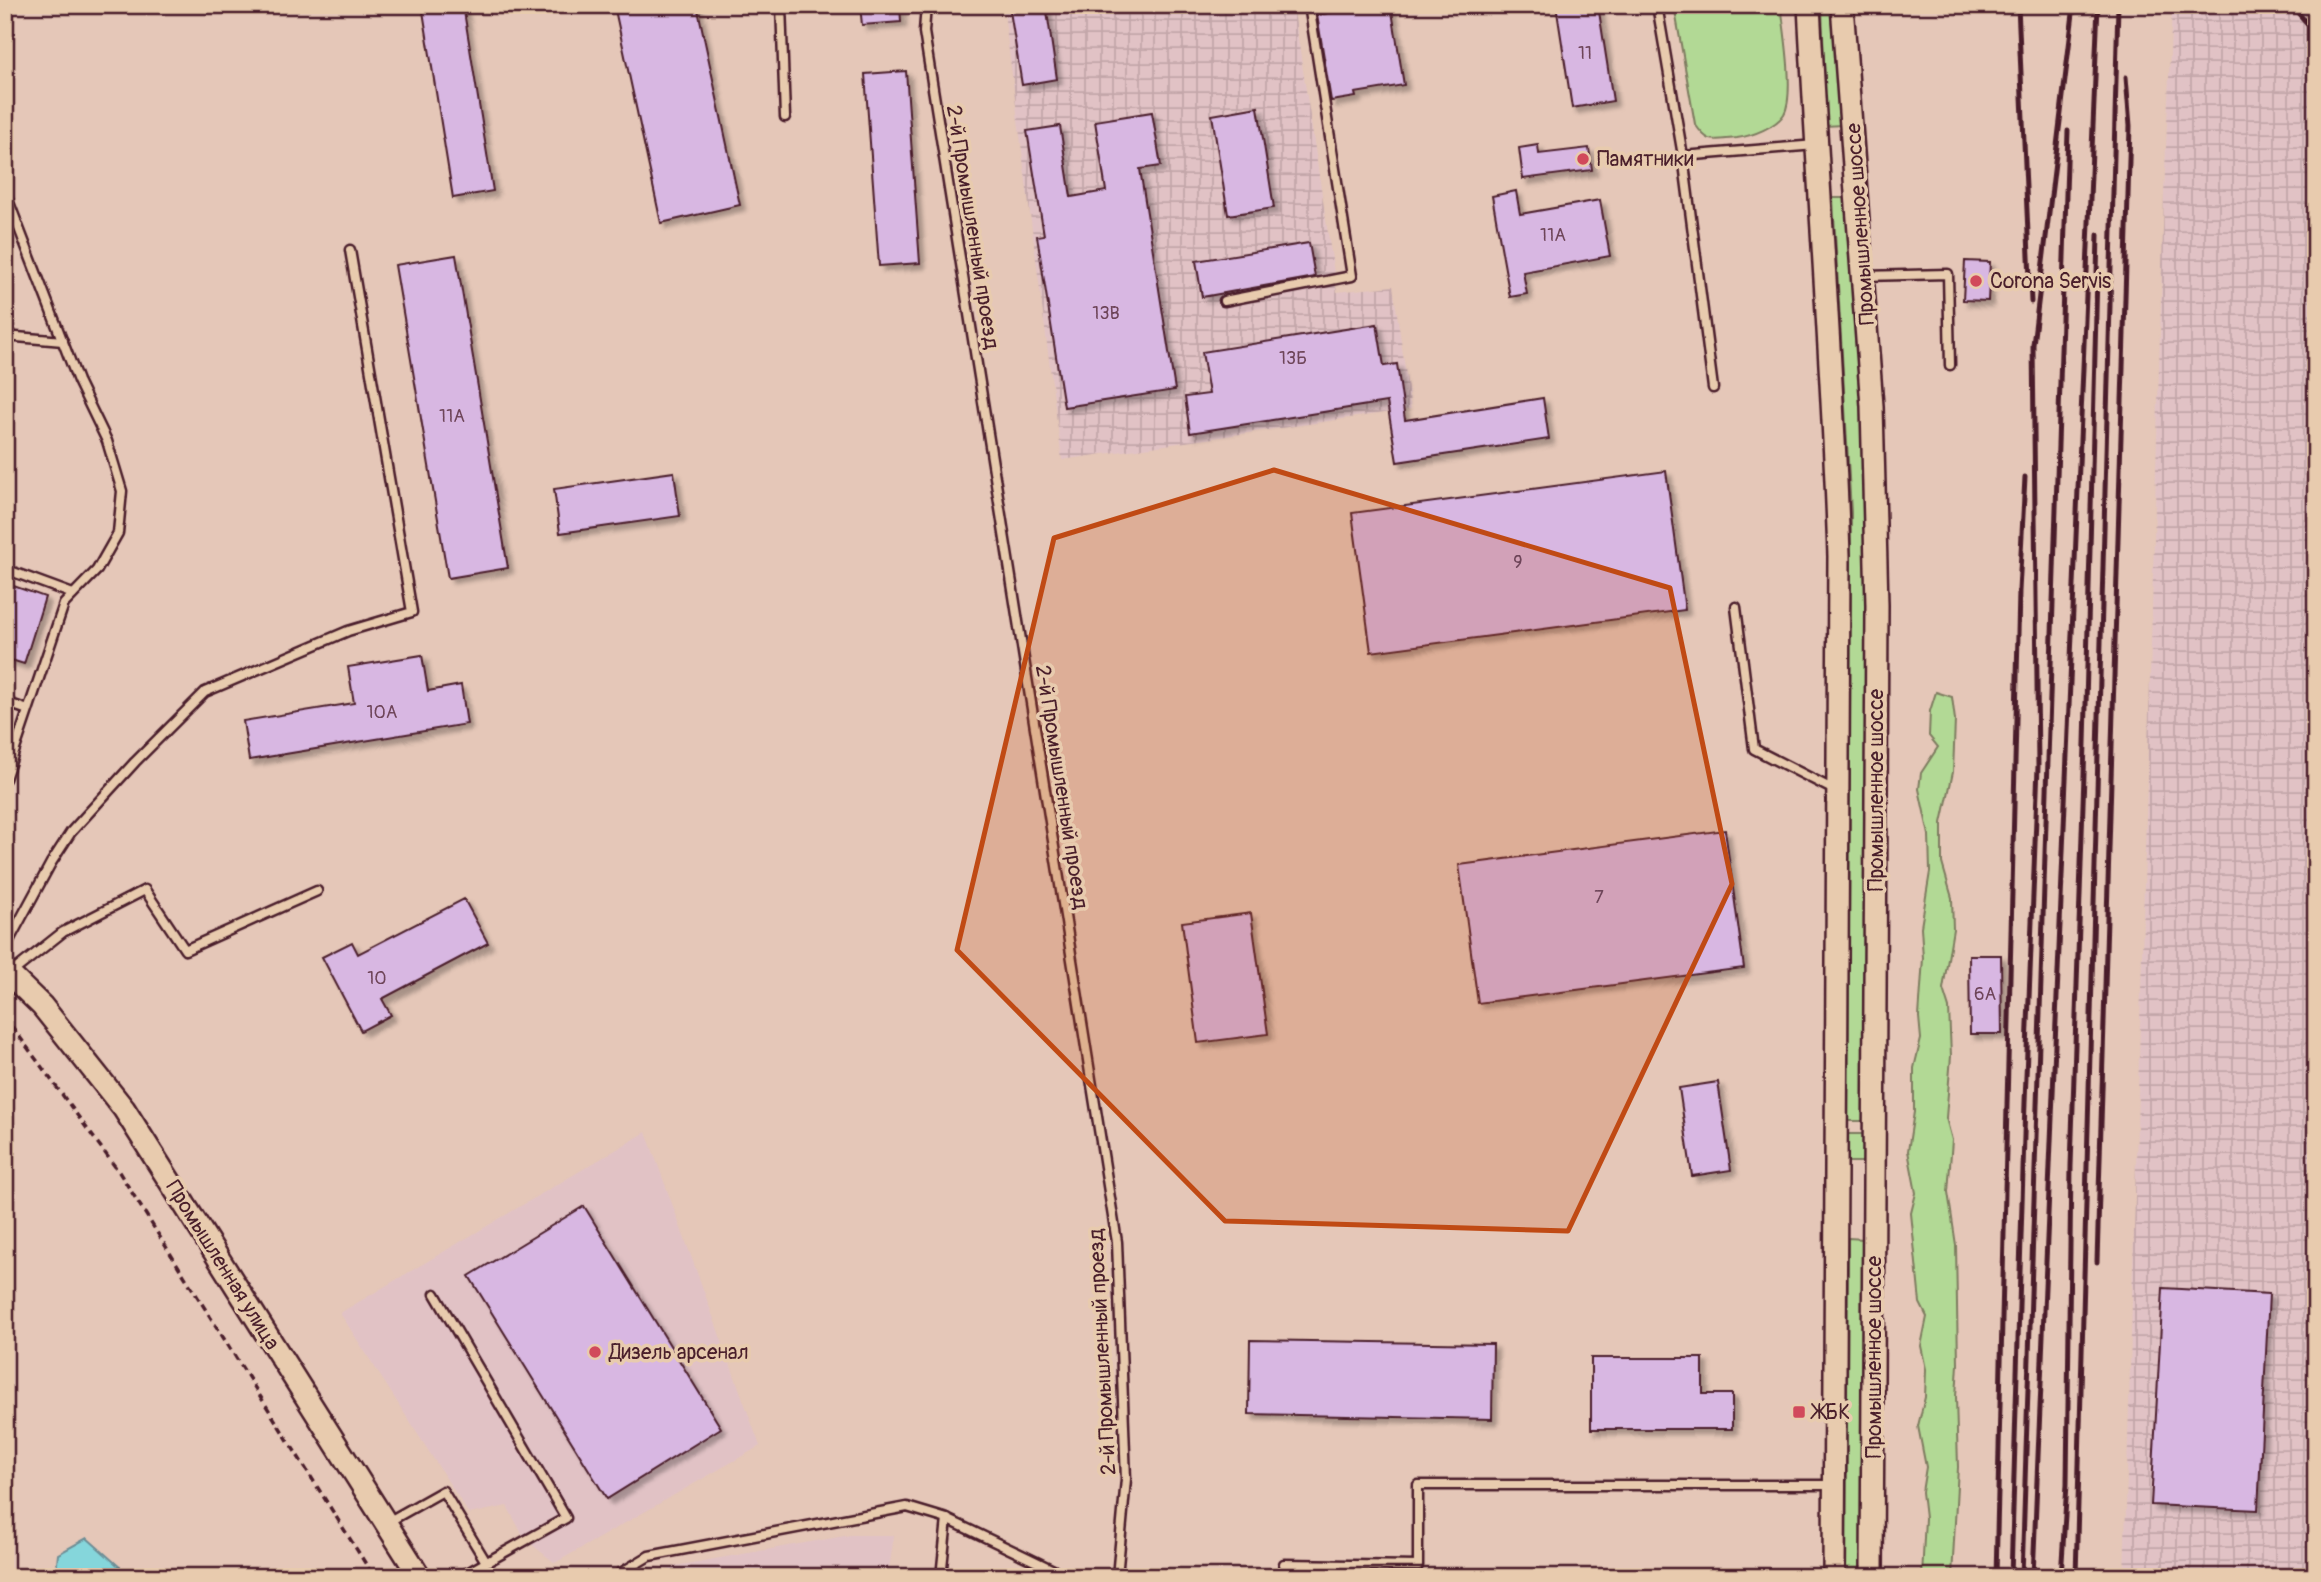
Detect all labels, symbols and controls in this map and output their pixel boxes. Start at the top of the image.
house number: 11 [1578,42,1592,65]
street label: 2-й Промышленный проезд [940,103,1005,351]
street label: Промышленное шоссе [1840,121,1881,326]
place label: Памятники [1597,146,1694,173]
marker: Памятники [1575,151,1591,167]
house number: 11А [1540,224,1566,247]
place label: Corona Servis [1990,268,2112,295]
marker: Corona Servis [1968,273,1984,289]
house number: 13В [1092,302,1120,325]
house number: 13Б [1279,347,1307,370]
house number: 11А [439,405,465,428]
house number: 9 [1513,551,1523,574]
street label: 2-й Промышленный проезд [1029,663,1094,911]
street label: Промышленное шоссе [1863,688,1890,891]
house number: 10А [366,701,398,724]
house number: 7 [1594,886,1604,909]
house number: 10 [367,967,387,990]
house number: 6А [1974,983,1996,1006]
street label: Промышленная улица [160,1175,286,1355]
street label: 2-й Промышленный проезд [1083,1228,1122,1476]
street label: Промышленное шоссе [1861,1255,1888,1458]
place label: Дизель арсенал [608,1339,749,1366]
marker: Дизель арсенал [587,1344,603,1360]
place label: ЖБК [1810,1399,1850,1426]
marker: ЖБК [1791,1404,1807,1420]

